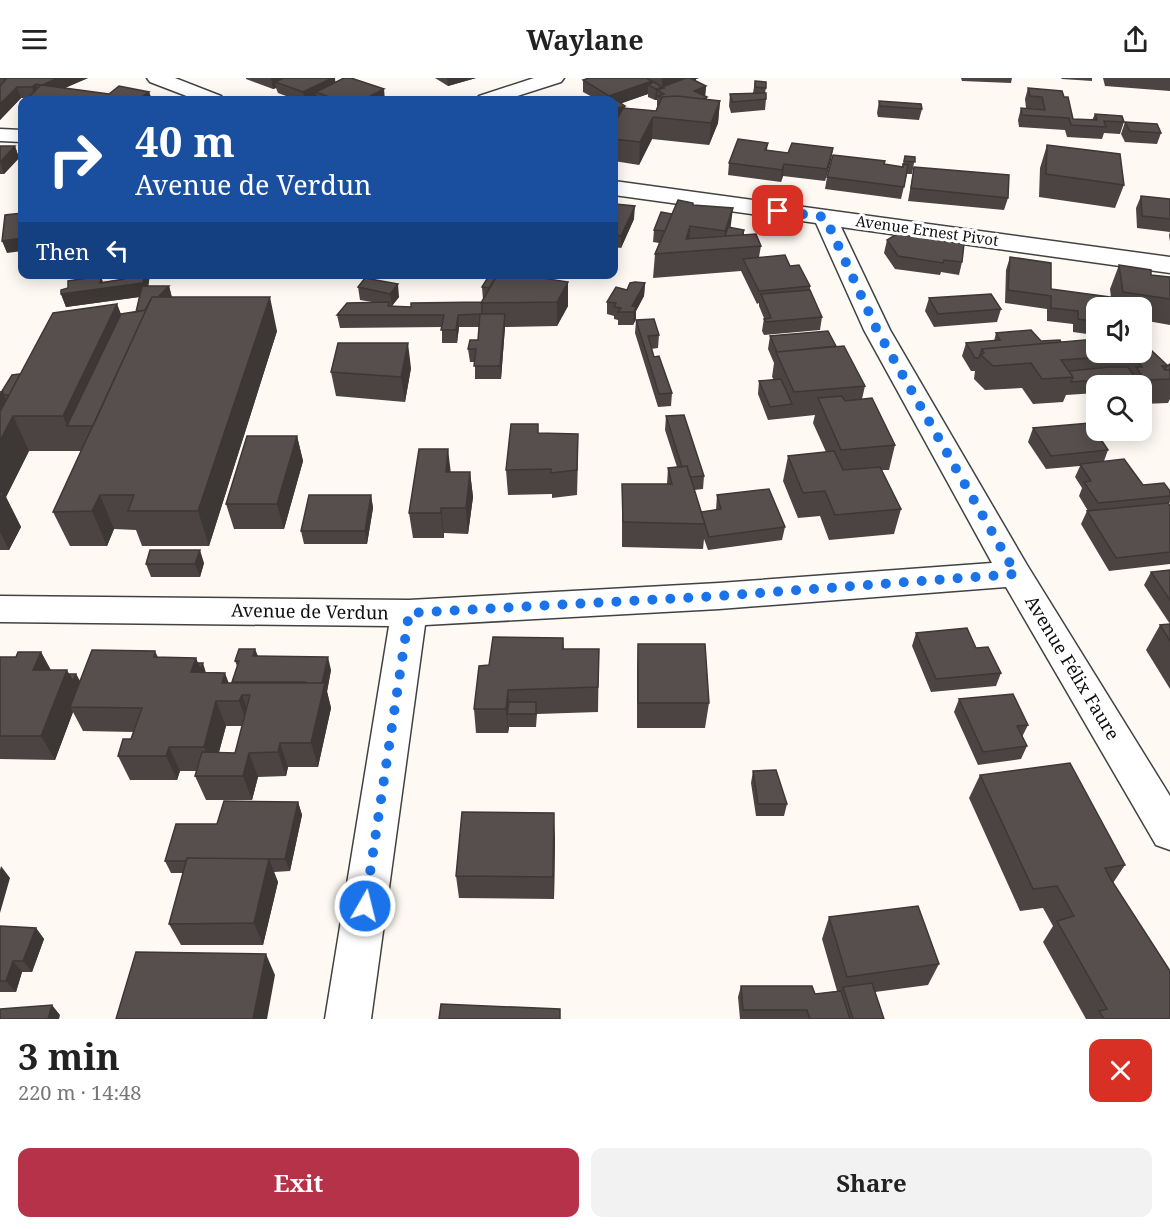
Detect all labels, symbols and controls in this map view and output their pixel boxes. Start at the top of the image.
text: Waylane [526,21,644,58]
icon: menu [18,23,51,56]
icon: share [1119,23,1152,56]
text: 40 m [135,112,235,169]
icon: right [36,120,114,198]
text: Avenue de Verdun [135,166,371,203]
pin [752,185,803,236]
icon: arrive [761,194,794,227]
street label: Avenue Ernest Pivot [854,210,1000,250]
icon: left [101,234,134,267]
text: Then [36,236,89,266]
map controls [1086,297,1152,441]
button: sound [1086,297,1152,363]
button: search [1086,375,1152,441]
street label: Avenue Félix Faure [1020,591,1126,744]
street label: Avenue de Verdun [231,598,389,624]
position arrow [333,874,397,938]
text: 3 min [18,1032,120,1081]
button: close [1089,1039,1152,1102]
text: 220 m · 14:48 [18,1079,141,1106]
button: Exit [18,1148,579,1217]
button: Share [591,1148,1152,1217]

